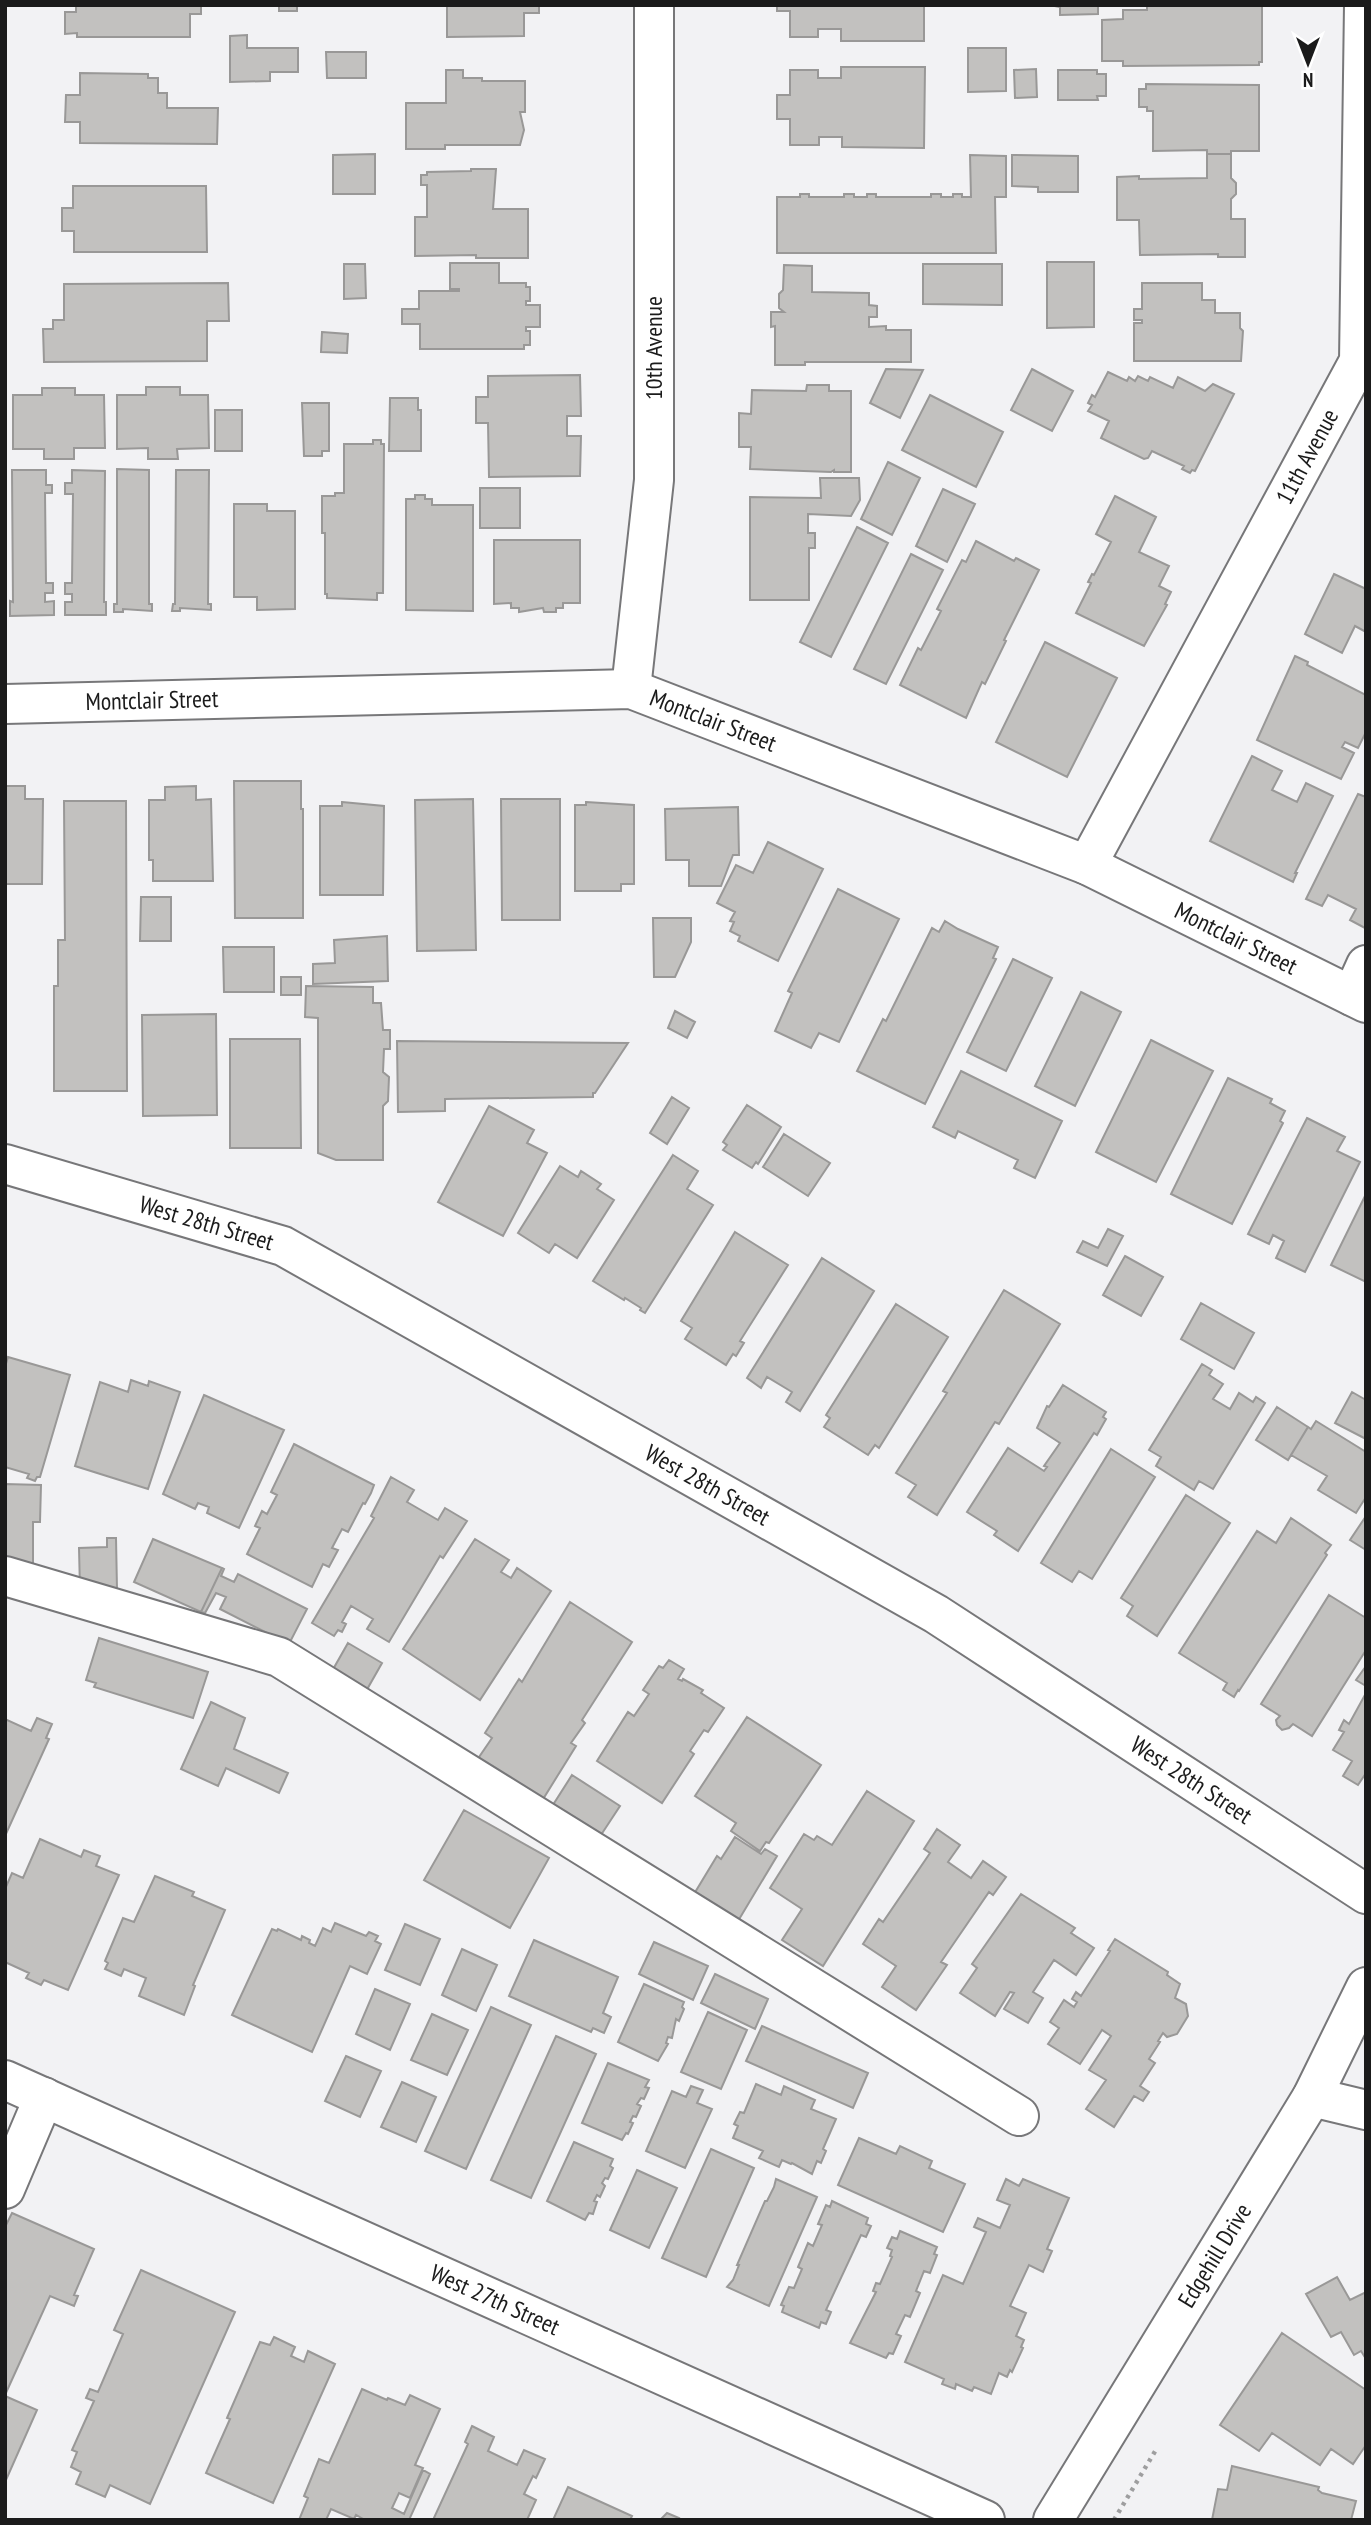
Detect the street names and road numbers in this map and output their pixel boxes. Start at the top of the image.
street label: 10th Avenue [638,296,669,400]
street label: 11th Avenue [1269,403,1345,510]
street label: Montclair Street [645,682,781,759]
street label: Montclair Street [85,683,219,717]
street label: Montclair Street [1170,895,1303,982]
street label: West 28th Street [136,1188,278,1258]
street label: West 28th Street [640,1437,776,1532]
street label: West 28th Street [1125,1729,1258,1831]
street label: Edgehill Drive [1171,2198,1258,2313]
street label: West 27th Street [426,2257,565,2342]

